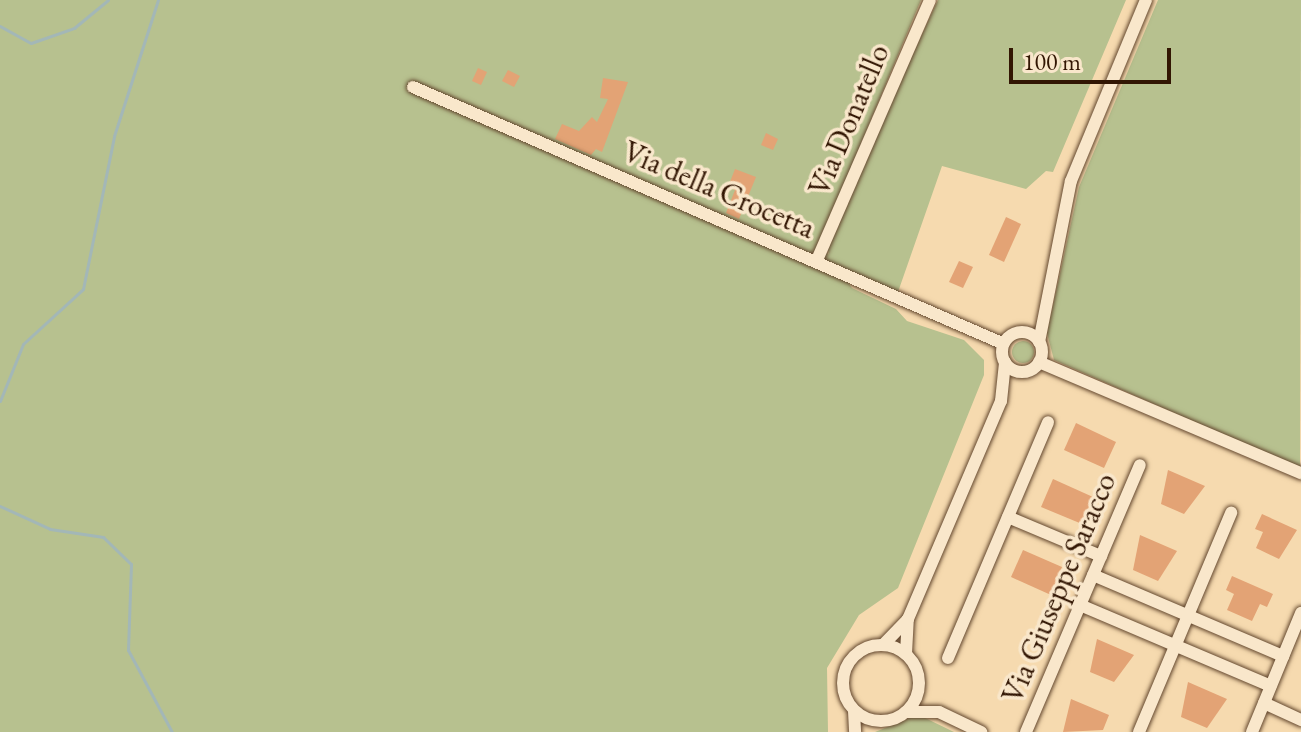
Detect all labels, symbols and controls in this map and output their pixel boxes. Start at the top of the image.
scale bar [1013,32,1175,82]
street label: Via Donatello [801,39,897,201]
text: 100 m [1023,46,1081,77]
street label: Via della Crocetta [618,133,820,247]
street label: Via Giuseppe Saracco [994,468,1124,708]

